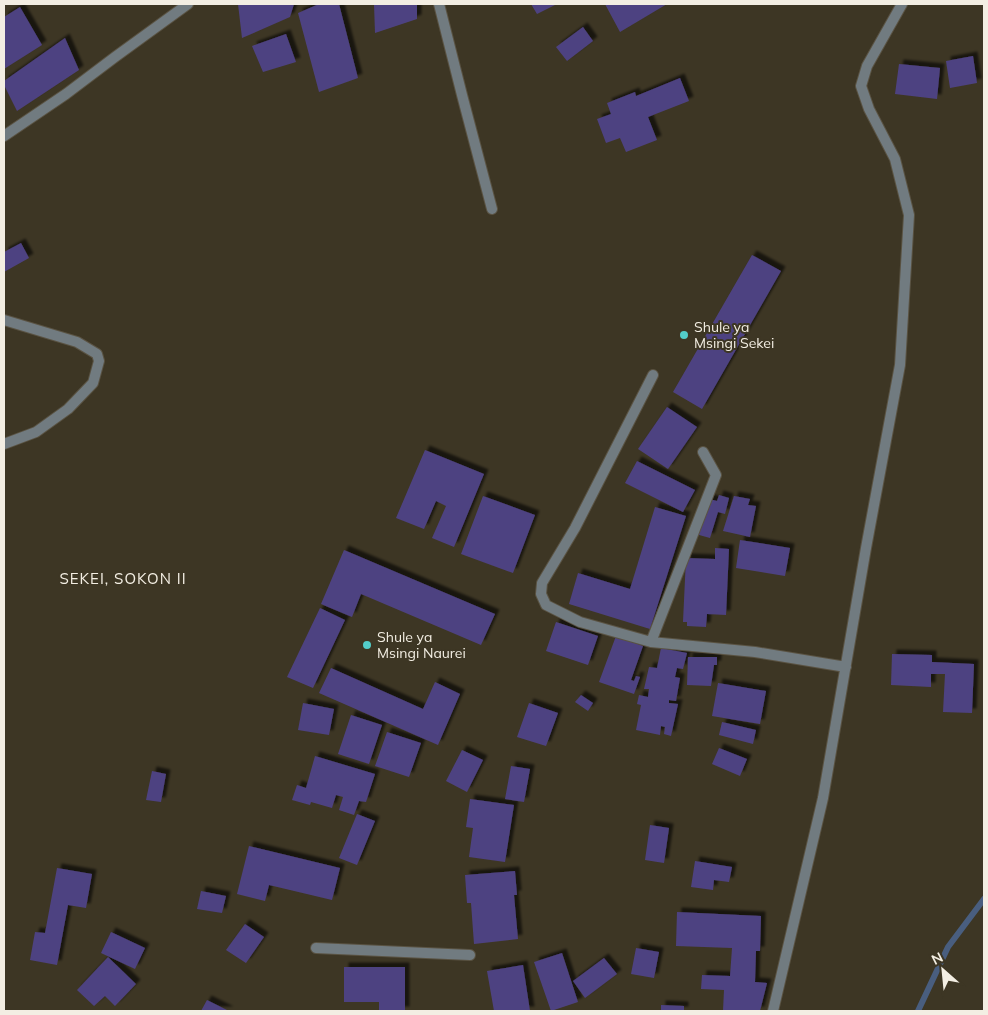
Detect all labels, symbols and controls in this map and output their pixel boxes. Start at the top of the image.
place label: Shule ya Msingi Sekei [694,318,774,352]
marker: Shule ya Msingi Sekei [678,329,690,341]
district label: SEKEI, SOKON II [59,569,187,588]
place label: Shule ya Msingi Naurei [377,628,466,662]
marker: Shule ya Msingi Naurei [361,639,373,651]
north arrow [918,945,968,995]
text: N [928,948,946,969]

